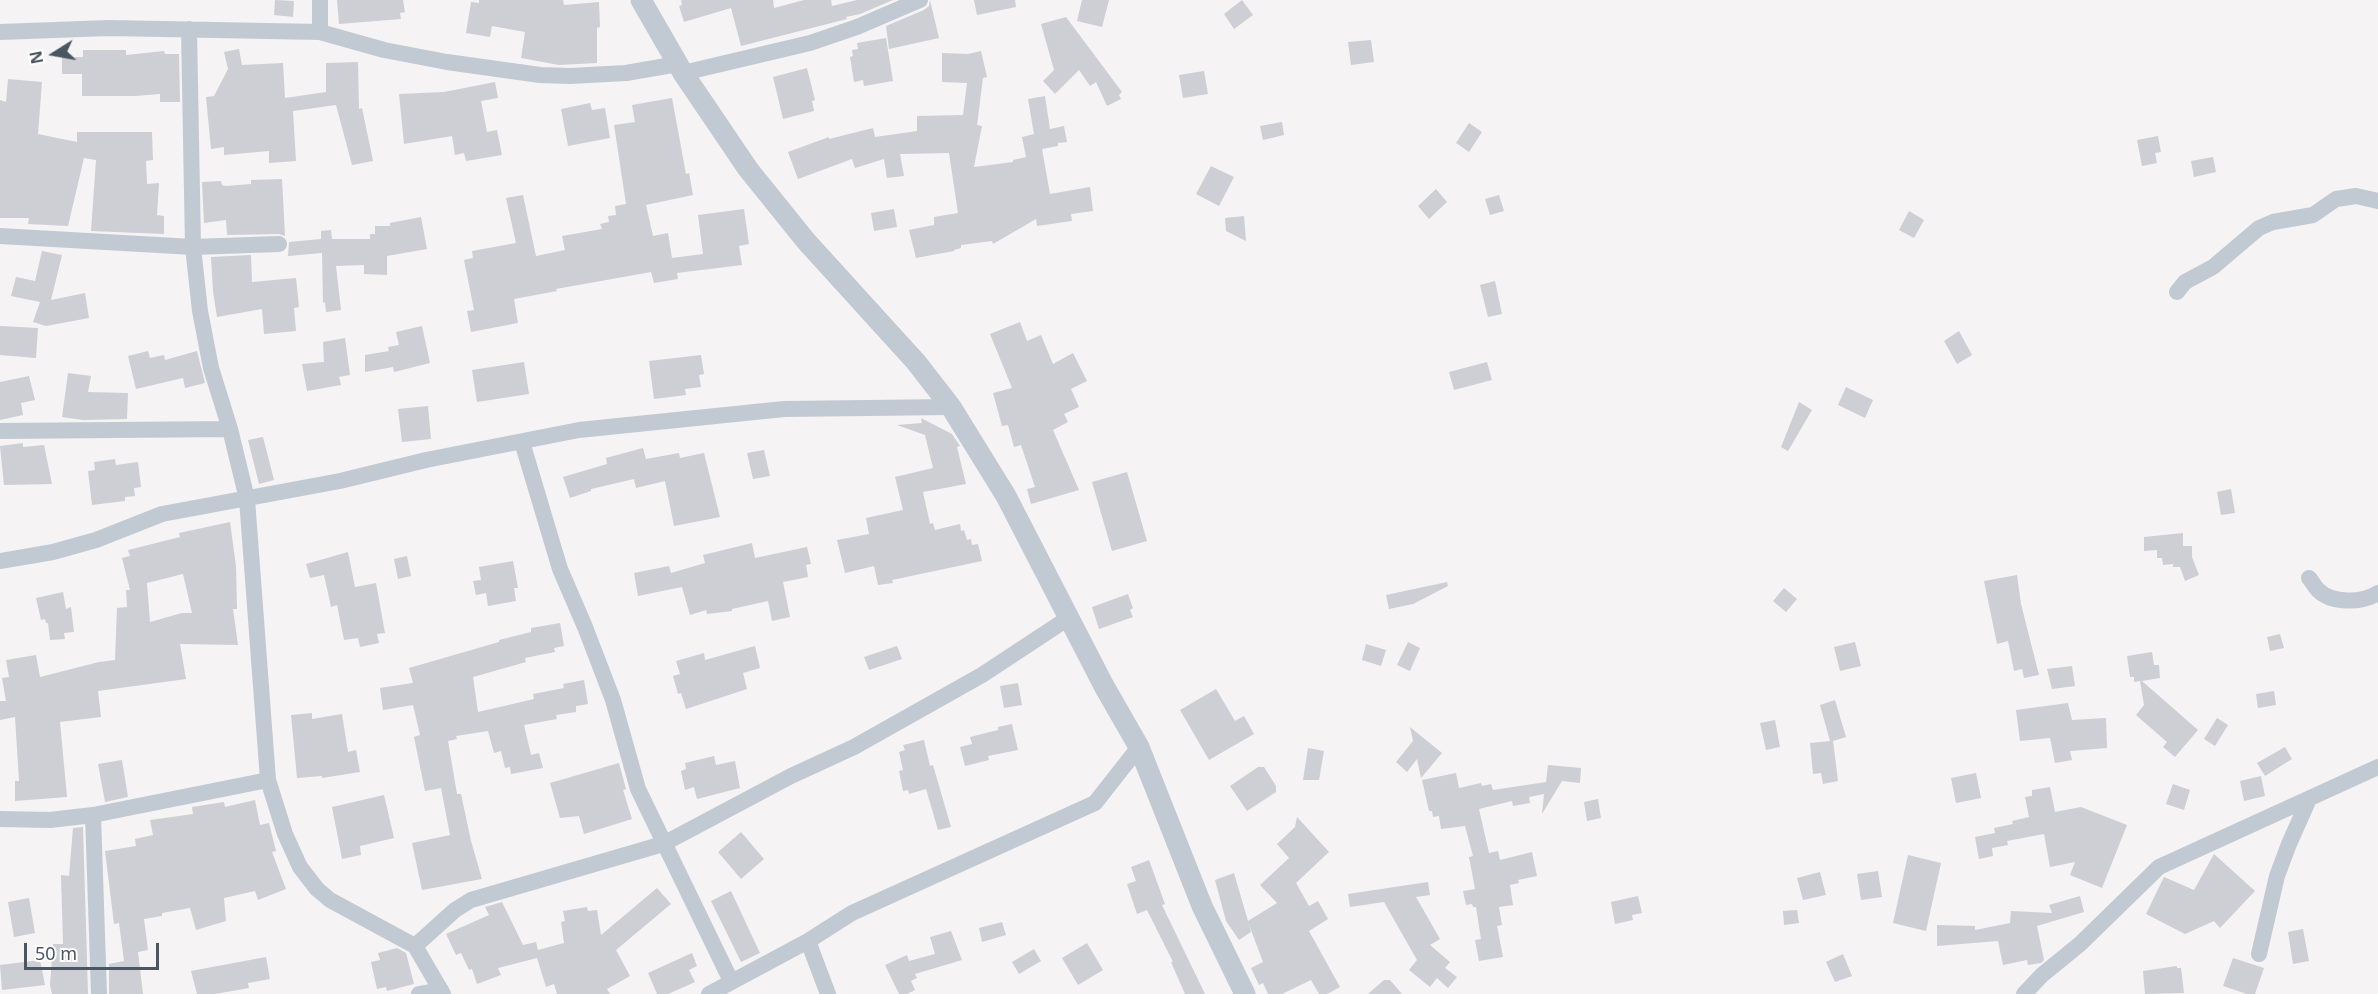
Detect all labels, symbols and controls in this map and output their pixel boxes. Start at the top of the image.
north arrow [24,24,84,84]
text: N [24,49,48,66]
scale bar [27,931,162,969]
text: 50 m [35,941,77,965]

